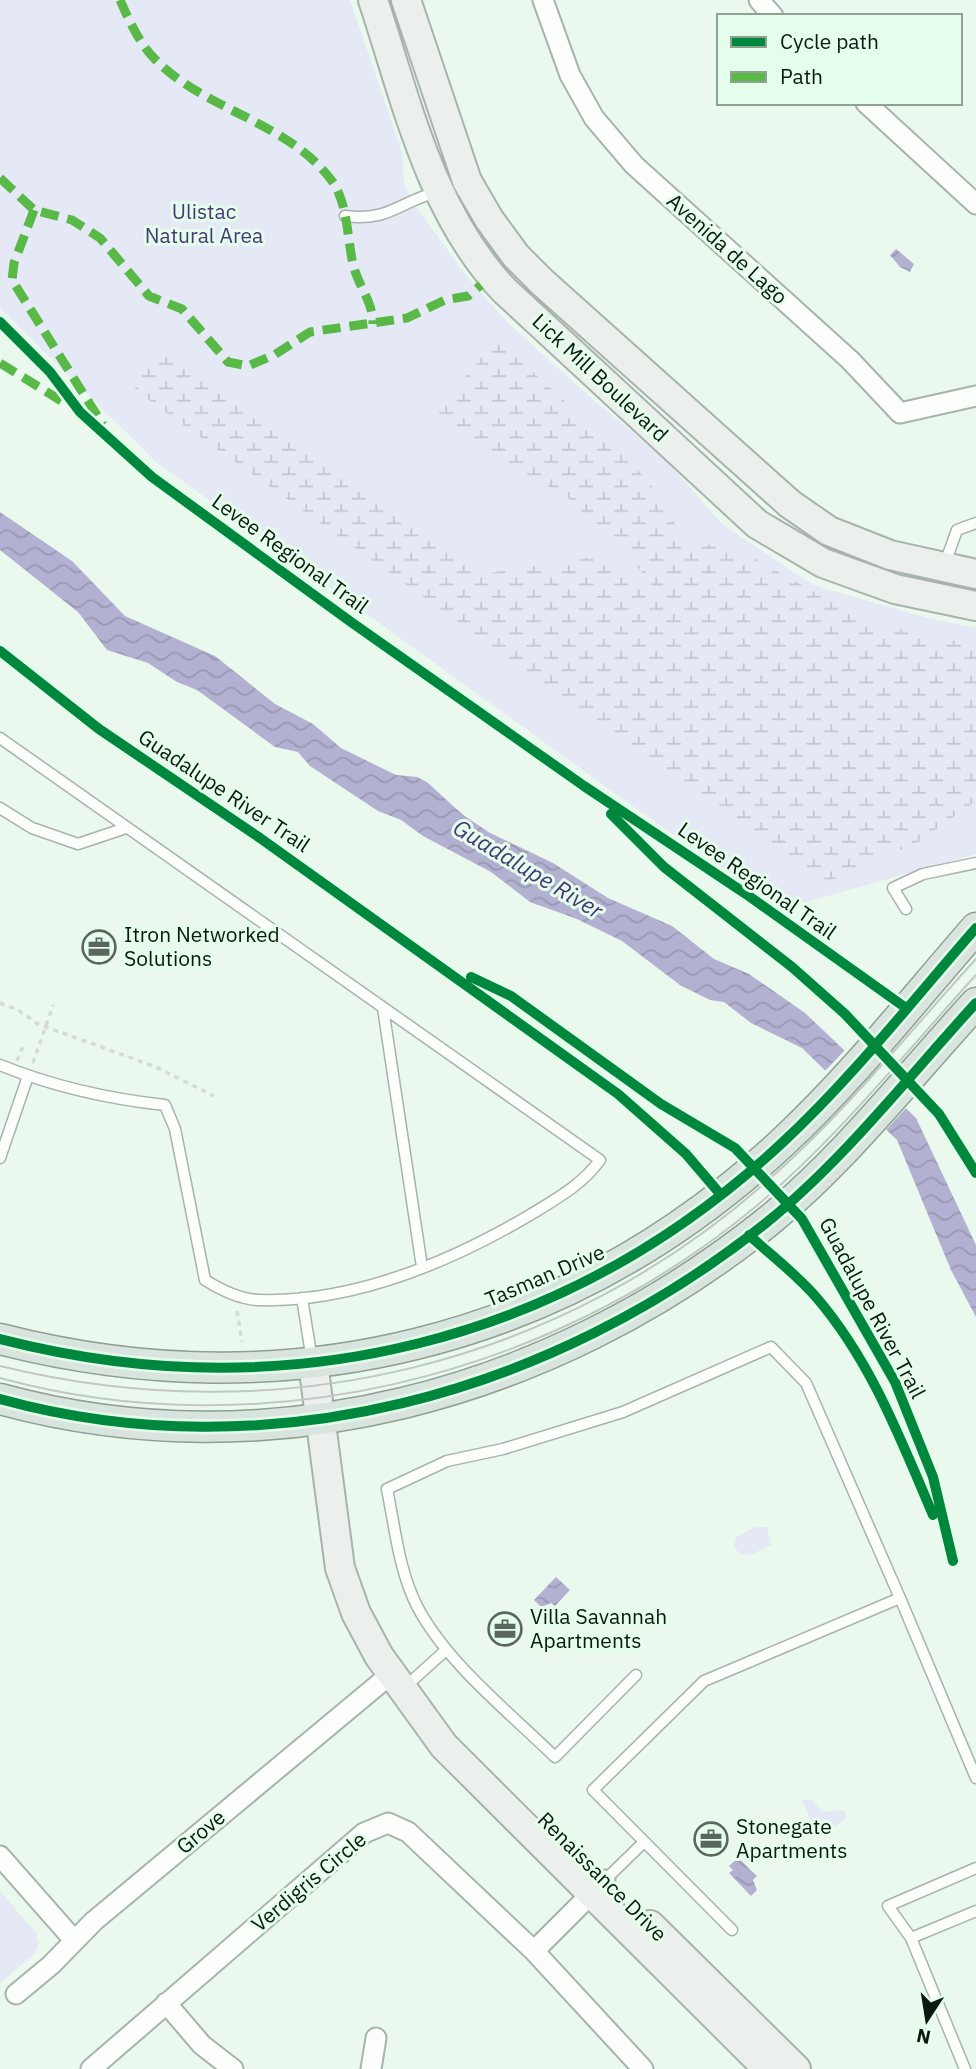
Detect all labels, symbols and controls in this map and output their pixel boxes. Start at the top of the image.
legend [717,14,962,105]
text: Cycle path [780,27,879,55]
text: Path [780,62,823,90]
street label: Avenida de Lago [661,187,794,310]
park label: Ulistac Natural Area [145,197,263,249]
street label: Lick Mill Boulevard [527,307,675,448]
street label: Levee Regional Trail [207,487,375,620]
street label: Guadalupe River Trail [133,722,316,858]
water label: Guadalupe River [448,812,609,925]
street label: Levee Regional Trail [673,815,843,946]
place label: Itron Networked Solutions [124,920,280,972]
office icon: Itron Networked Solutions [80,928,118,966]
street label: Guadalupe River Trail [813,1212,933,1403]
street label: Tasman Drive [481,1237,609,1313]
place label: Villa Savannah Apartments [530,1602,667,1654]
office icon: Villa Savannah Apartments [486,1610,524,1648]
street label: Grove [170,1803,231,1860]
street label: Renaissance Drive [532,1806,673,1947]
place label: Stonegate Apartments [736,1812,847,1864]
office icon: Stonegate Apartments [692,1820,730,1858]
street label: Verdigris Circle [245,1825,372,1937]
north arrow [892,1985,962,2055]
text: N [914,2023,933,2050]

